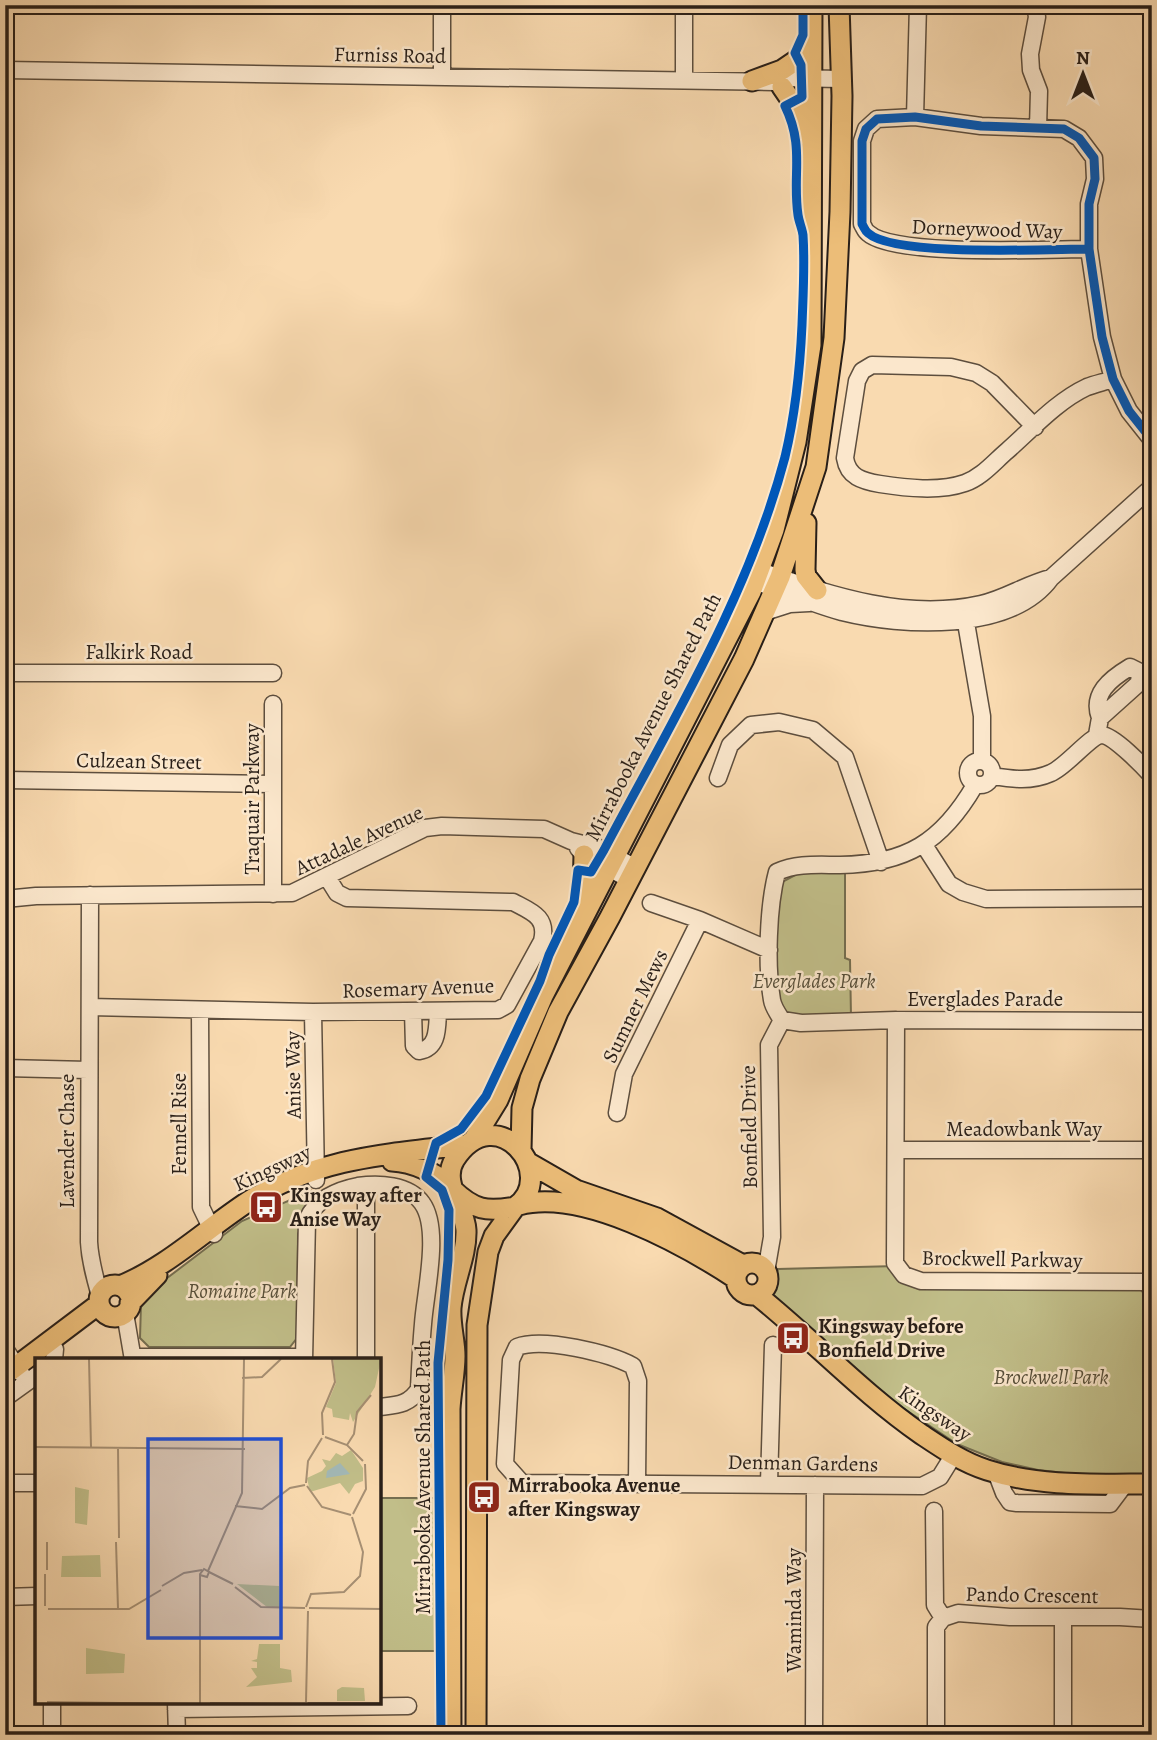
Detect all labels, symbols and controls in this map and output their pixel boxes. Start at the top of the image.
north arrow [1048,38,1118,108]
street label: Furniss Road [334,40,447,70]
text: N [1076,45,1090,71]
street label: Dorneywood Way [911,212,1064,246]
street label: Mirrabooka Avenue Shared Path [578,588,728,846]
street label: Falkirk Road [85,638,193,666]
street label: Traquair Parkway [238,723,266,875]
street label: Culzean Street [76,746,202,776]
street label: Attadale Avenue [290,798,428,882]
street label: Sumner Mews [595,945,675,1067]
park label: Everglades Park [752,967,876,995]
street label: Rosemary Avenue [341,971,495,1005]
street label: Everglades Parade [907,985,1063,1013]
street label: Anise Way [278,1030,308,1120]
street label: Bonfield Drive [734,1065,764,1189]
street label: Fennell Rise [165,1073,193,1175]
street label: Lavender Chase [53,1074,81,1208]
street label: Meadowbank Way [946,1115,1103,1143]
street label: Kingsway [229,1138,316,1198]
place label: Kingsway after Anise Way [289,1181,422,1233]
bus stop icon: Kingsway after Anise Way [247,1188,285,1226]
street label: Brockwell Parkway [921,1244,1083,1274]
park label: Romaine Park [188,1277,296,1305]
place label: Kingsway before Bonfield Drive [818,1312,964,1364]
bus stop icon: Kingsway before Bonfield Drive [774,1319,812,1357]
street label: Mirrabooka Avenue Shared Path [409,1339,437,1615]
inset map [35,1358,382,1705]
park label: Brockwell Park [993,1363,1109,1391]
street label: Kingsway [893,1378,978,1448]
street label: Denman Gardens [727,1448,879,1478]
place label: Mirrabooka Avenue after Kingsway [508,1471,681,1523]
bus stop icon: Mirrabooka Avenue after Kingsway [465,1478,503,1516]
street label: Waminda Way [780,1547,808,1673]
street label: Pando Crescent [965,1580,1099,1610]

